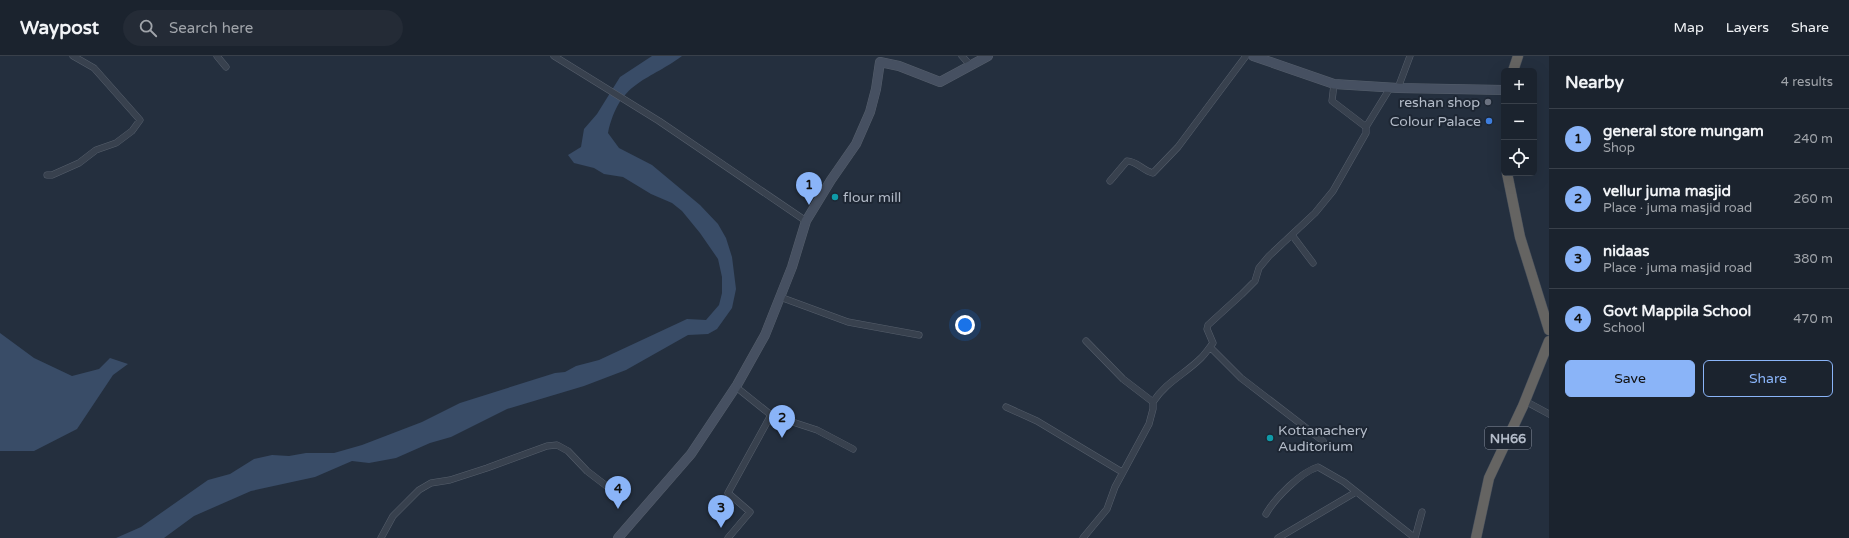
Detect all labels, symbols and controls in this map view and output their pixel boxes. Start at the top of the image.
search box [123,10,403,46]
text: Waypost [20,17,99,39]
icon: search [137,17,159,39]
text: Search here [169,19,253,37]
text: Map [1674,19,1704,36]
text: Layers [1726,19,1769,36]
text: Share [1791,19,1829,36]
map controls [1501,68,1537,176]
button: + [1501,68,1537,104]
text: Nearby [1565,72,1624,93]
text: 4 results [1781,74,1833,90]
place label: reshan shop [1399,94,1480,111]
marker: reshan shop [1483,97,1493,107]
button: − [1501,104,1537,140]
place label: Colour Palace [1390,113,1481,130]
marker: Colour Palace [1484,116,1494,126]
text: general store mungam [1603,122,1764,140]
text: 1 [1574,131,1582,147]
text: 240 m [1793,131,1833,147]
button: locate [1501,140,1537,176]
text: Shop [1603,140,1635,156]
pin: 1 [796,172,822,205]
text: vellur juma masjid [1603,182,1731,200]
place label: flour mill [843,189,901,206]
text: 2 [1574,191,1582,207]
text: 260 m [1793,191,1833,207]
marker: flour mill [830,192,840,202]
text: Place · juma masjid road [1603,200,1752,216]
text: nidaas [1603,242,1649,260]
text: 3 [1574,251,1582,267]
text: 380 m [1793,251,1833,267]
text: Place · juma masjid road [1603,260,1752,276]
text: Govt Mappila School [1603,302,1751,320]
text: 4 [1574,311,1582,327]
text: 470 m [1793,311,1833,327]
your location [955,315,975,335]
text: School [1603,320,1645,336]
button: Save [1565,360,1695,397]
button: Share [1703,360,1833,397]
pin: 2 [769,405,795,438]
place label: Kottanachery Auditorium [1278,422,1368,455]
road number: NH66 [1485,427,1531,449]
marker: Kottanachery Auditorium [1265,433,1275,443]
pin: 4 [605,476,631,509]
pin: 3 [708,495,734,528]

